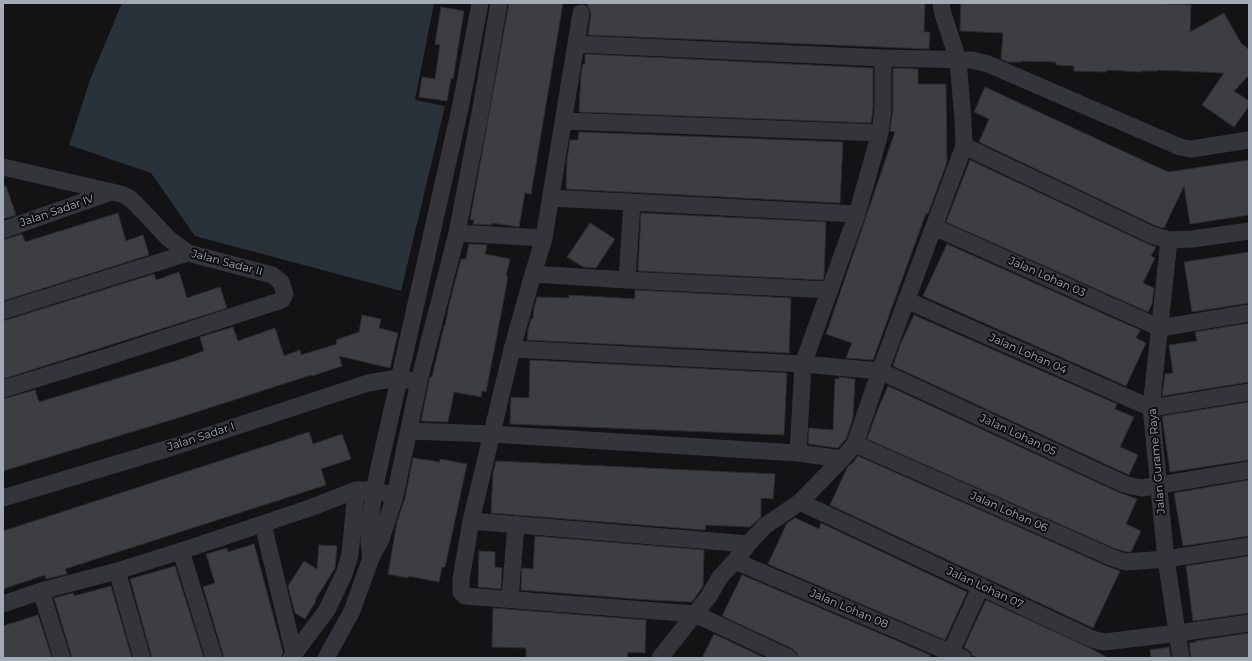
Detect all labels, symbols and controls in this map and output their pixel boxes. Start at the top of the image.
street label: Jalan Sadar IV [18,192,96,230]
street label: Jalan Sadar II [190,247,264,279]
street label: Jalan Lohan 03 [1007,254,1087,300]
street label: Jalan Lohan 04 [987,331,1069,377]
street label: Jalan Gurame Raya [1146,408,1168,514]
street label: Jalan Lohan 05 [978,412,1058,458]
street label: Jalan Sadar I [166,420,236,454]
street label: Jalan Lohan 06 [968,489,1050,535]
street label: Jalan Lohan 07 [945,564,1025,612]
street label: Jalan Lohan 08 [808,587,890,631]

